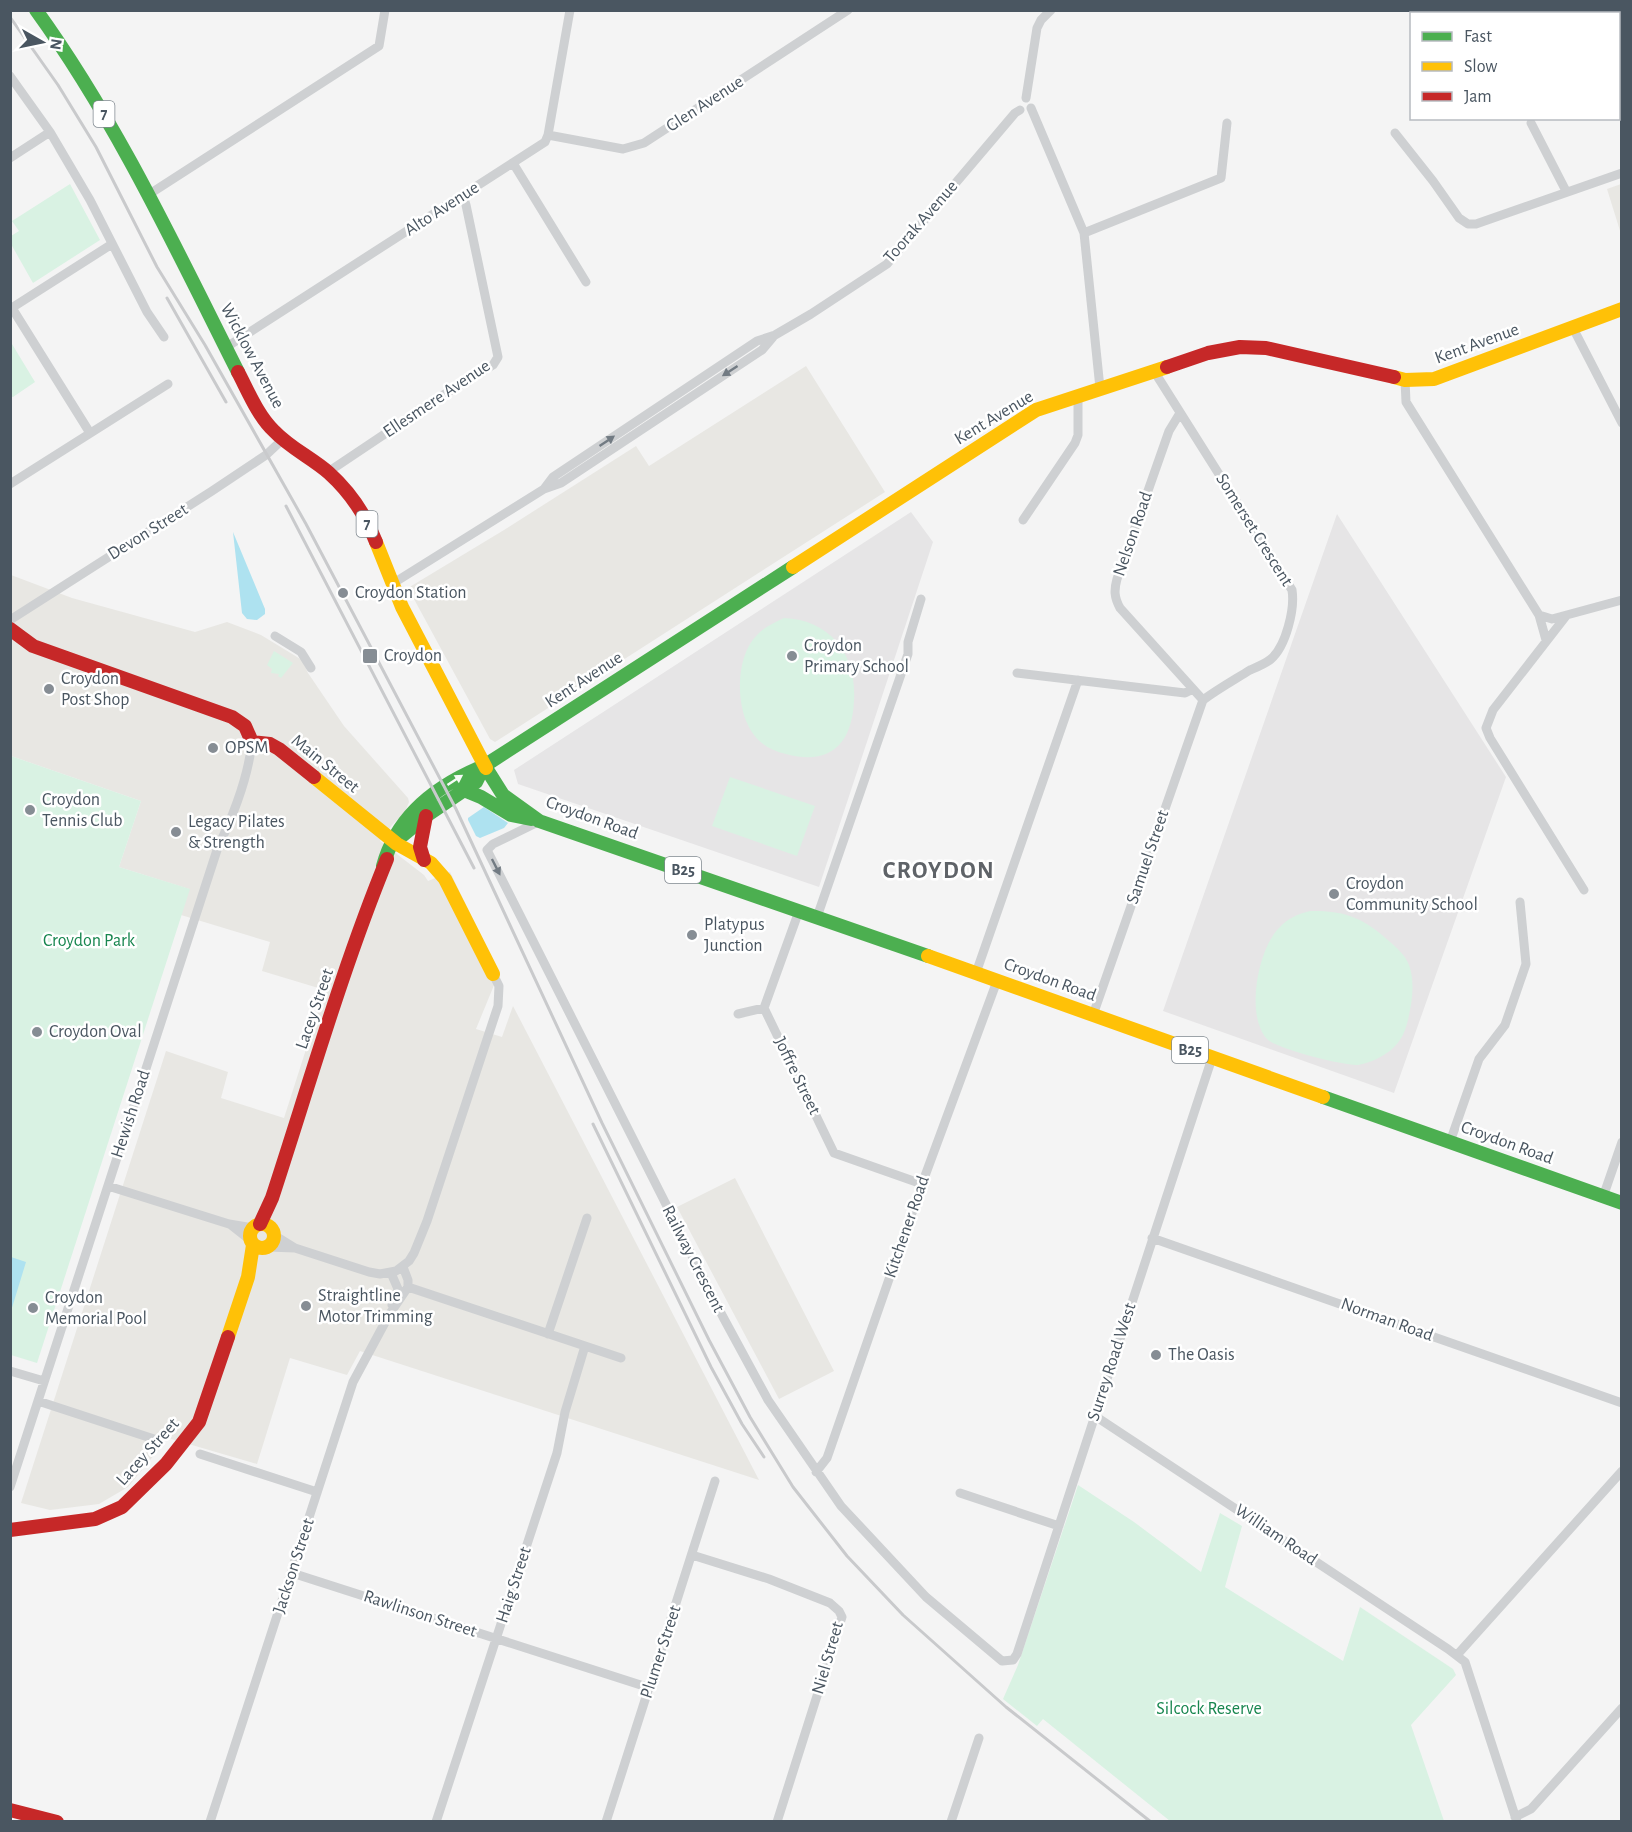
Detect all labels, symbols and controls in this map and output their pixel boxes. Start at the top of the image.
north arrow [12,12,72,72]
legend [1410,12,1620,120]
text: Fast [1464,28,1492,46]
text: N [47,37,65,51]
text: Slow [1464,58,1497,76]
street label: Glen Avenue [663,72,747,136]
text: Jam [1464,88,1492,106]
road number: 7 [94,101,114,127]
street label: Toorak Avenue [881,177,961,267]
street label: Alto Avenue [402,178,482,240]
street label: Wicklow Avenue [217,300,287,412]
street label: Kent Avenue [1432,320,1522,368]
street label: Ellesmere Avenue [380,357,494,441]
one-way arrow [721,366,738,377]
street label: Kent Avenue [952,388,1036,448]
one-way arrow [599,436,615,447]
street label: Somerset Crescent [1212,471,1296,590]
street label: Nelson Road [1110,489,1156,579]
street label: Devon Street [105,500,191,564]
road number: 7 [356,511,378,537]
place label: Croydon Station [355,584,467,602]
marker: Croydon Station [336,586,350,600]
place label: Croydon Primary School [804,637,909,676]
marker: Croydon [361,647,379,665]
place label: Croydon [384,647,442,665]
street label: Kent Avenue [542,648,626,712]
marker: Croydon Primary School [785,649,799,663]
place label: Croydon Post Shop [61,670,130,709]
marker: Croydon Post Shop [42,682,56,696]
street label: Main Street [288,731,362,797]
place label: OPSM [225,739,269,757]
marker: OPSM [206,741,220,755]
one-way arrow [446,774,462,786]
place label: Croydon Tennis Club [42,791,123,830]
street label: Croydon Road [543,793,641,843]
marker: Croydon Tennis Club [23,803,37,817]
street label: Samuel Street [1124,808,1173,906]
place label: Legacy Pilates & Strength [188,813,285,852]
marker: Legacy Pilates & Strength [169,825,183,839]
road number: B25 [665,857,701,883]
one-way arrow [491,859,501,876]
district label: CROYDON [883,859,995,883]
place label: Croydon Community School [1346,875,1478,914]
marker: Croydon Community School [1327,887,1341,901]
place label: Platypus Junction [704,916,765,955]
marker: Platypus Junction [685,928,699,942]
park label: Croydon Park [43,932,136,950]
street label: Croydon Road [1001,955,1099,1005]
street label: Lacey Street [293,966,337,1052]
place label: Croydon Oval [49,1023,142,1041]
marker: Croydon Oval [30,1025,44,1039]
street label: Joffre Street [770,1034,824,1118]
road number: B25 [1172,1037,1208,1063]
street label: Hewish Road [108,1068,154,1160]
street label: Croydon Road [1458,1118,1556,1168]
street label: Kitchener Road [881,1174,933,1280]
street label: Railway Crescent [658,1203,728,1316]
place label: Straightline Motor Trimming [318,1287,433,1326]
place label: Croydon Memorial Pool [45,1289,147,1328]
street label: Norman Road [1338,1295,1436,1345]
marker: Straightline Motor Trimming [299,1299,313,1313]
marker: Croydon Memorial Pool [26,1301,40,1315]
street label: Surrey Road West [1084,1301,1140,1423]
place label: The Oasis [1168,1346,1235,1364]
marker: The Oasis [1149,1348,1163,1362]
street label: Lacey Street [113,1415,183,1489]
street label: William Road [1232,1501,1320,1569]
street label: Jackson Street [270,1516,318,1616]
street label: Haig Street [493,1545,535,1625]
street label: Rawlinson Street [361,1587,479,1641]
street label: Plumer Street [638,1603,685,1701]
street label: Niel Street [809,1619,847,1696]
park label: Silcock Reserve [1156,1700,1262,1718]

